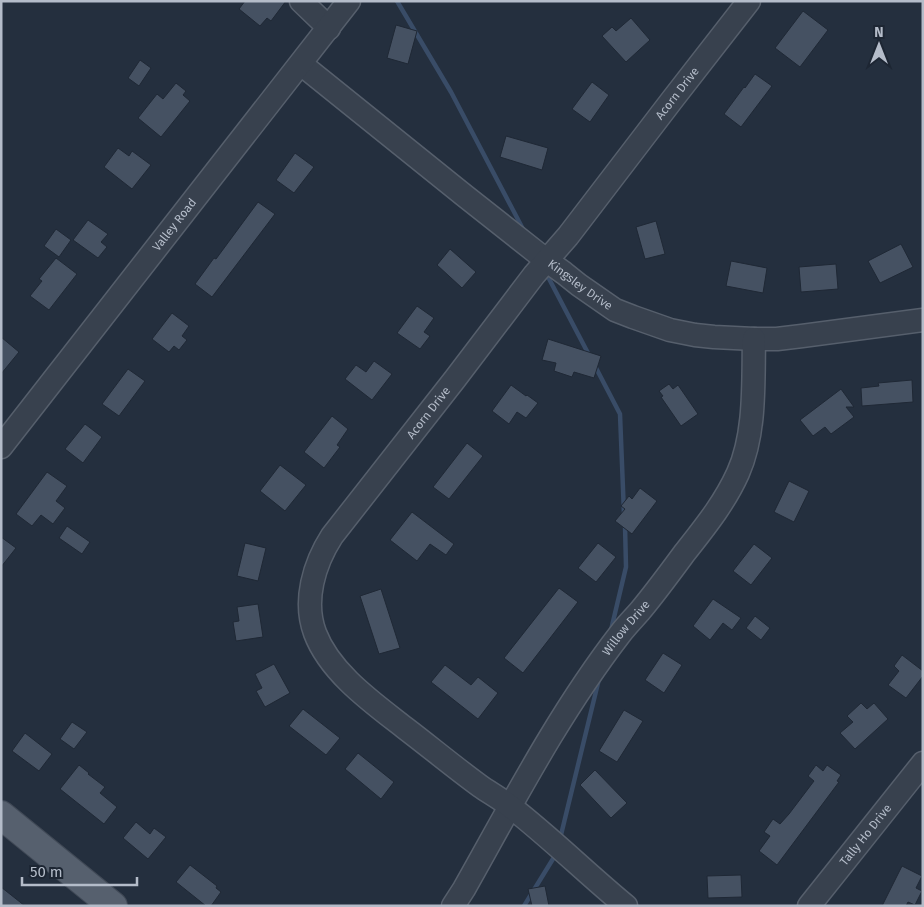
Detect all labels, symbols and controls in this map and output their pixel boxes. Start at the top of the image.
north arrow [854,20,904,70]
text: N [874,24,884,41]
street label: Acorn Drive [653,64,702,122]
street label: Valley Road [150,196,199,254]
street label: Kingsley Drive [545,257,615,313]
street label: Acorn Drive [404,384,453,442]
street label: Willow Drive [599,598,653,658]
street label: Tally Ho Drive [837,801,894,868]
scale bar [22,854,138,886]
text: 50 m [30,863,63,881]

